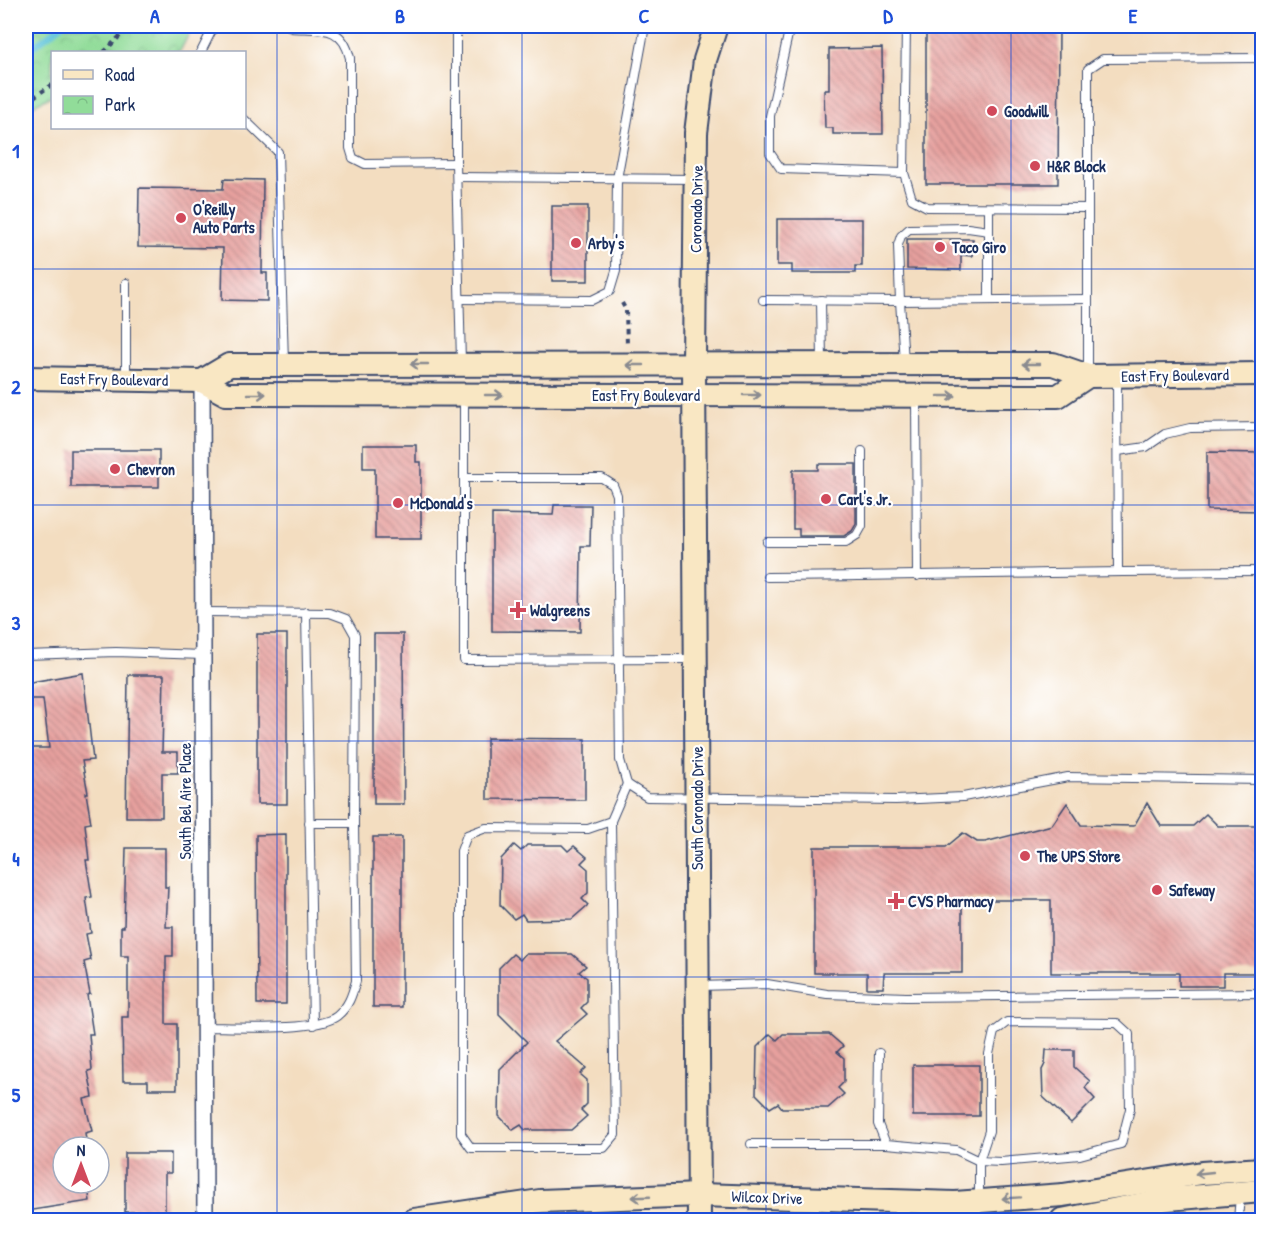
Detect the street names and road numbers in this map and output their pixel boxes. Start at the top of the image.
street label: Coronado Drive [684,164,708,253]
street label: East Fry Boulevard [1121,363,1229,387]
street label: East Fry Boulevard [60,367,168,391]
street label: East Fry Boulevard [592,384,700,406]
street label: South Bel Aire Place [174,742,196,859]
street label: South Coronado Drive [686,745,708,870]
street label: Wilcox Drive [731,1185,804,1209]

